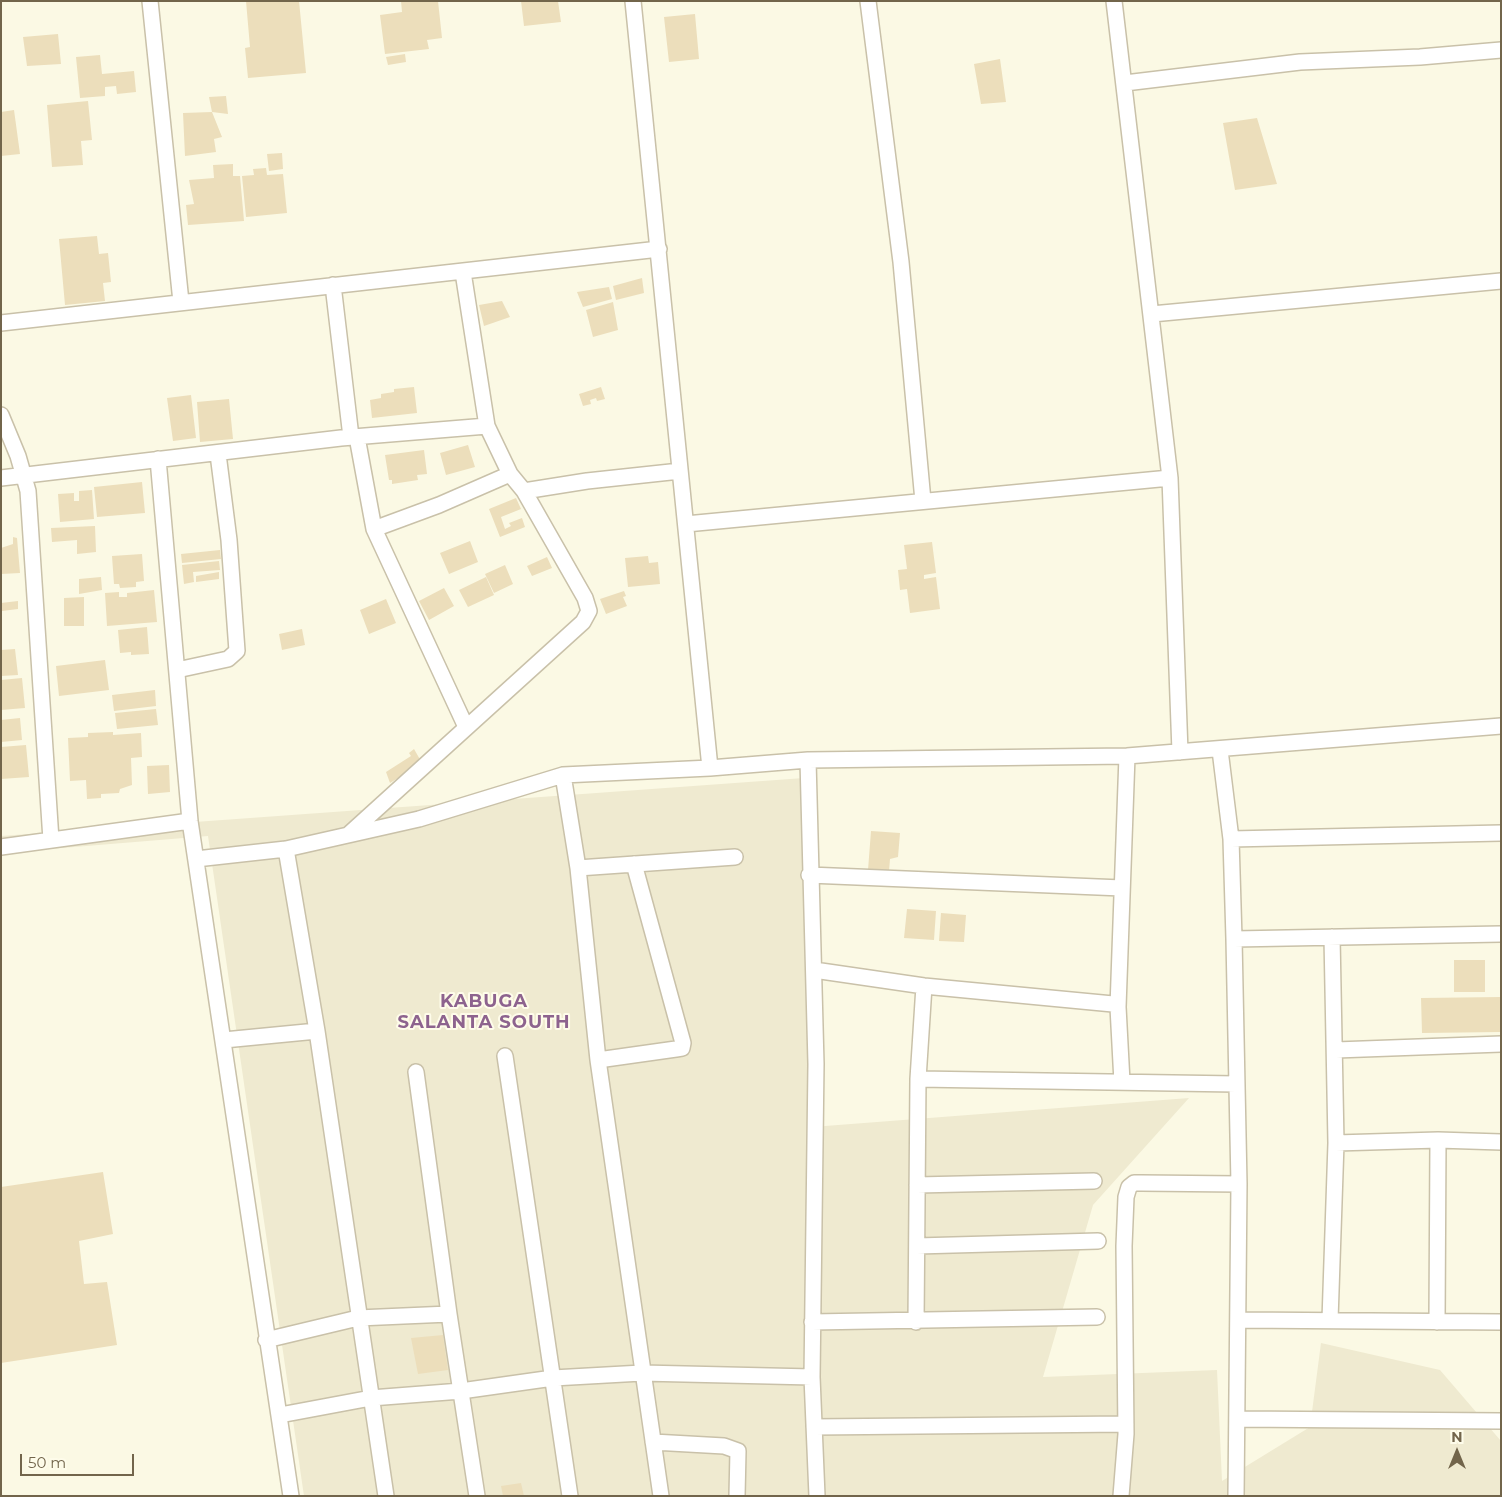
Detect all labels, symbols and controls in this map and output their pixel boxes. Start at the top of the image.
district label: KABUGA SALANTA SOUTH [396,991,572,1034]
north arrow [1432,1427,1482,1477]
text: N [1451,1428,1463,1446]
scale bar [22,1444,136,1476]
text: 50 m [28,1453,66,1472]

